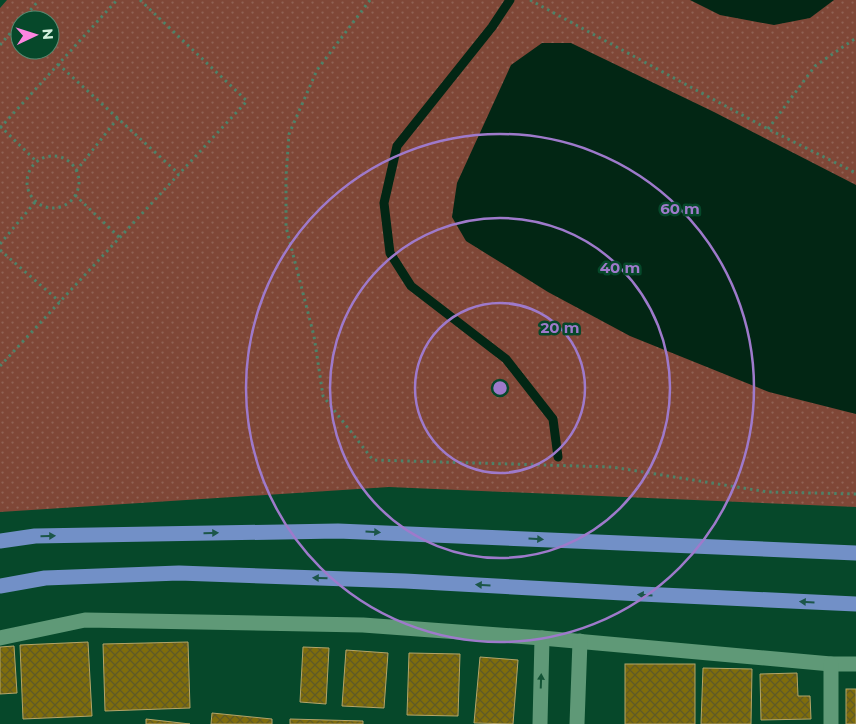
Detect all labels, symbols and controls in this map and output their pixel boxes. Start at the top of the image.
north arrow [10,10,60,60]
text: N [39,28,57,40]
text: 60 m [660,199,700,218]
text: 40 m [600,258,640,277]
text: 20 m [540,318,580,337]
centre of rings [491,379,509,397]
one-way arrow [203,529,219,537]
one-way arrow [366,529,382,537]
one-way arrow [41,532,57,540]
one-way arrow [528,536,544,544]
one-way arrow [312,573,328,581]
one-way arrow [474,581,490,589]
one-way arrow [637,590,653,598]
one-way arrow [799,598,815,606]
one-way arrow [537,673,545,689]

